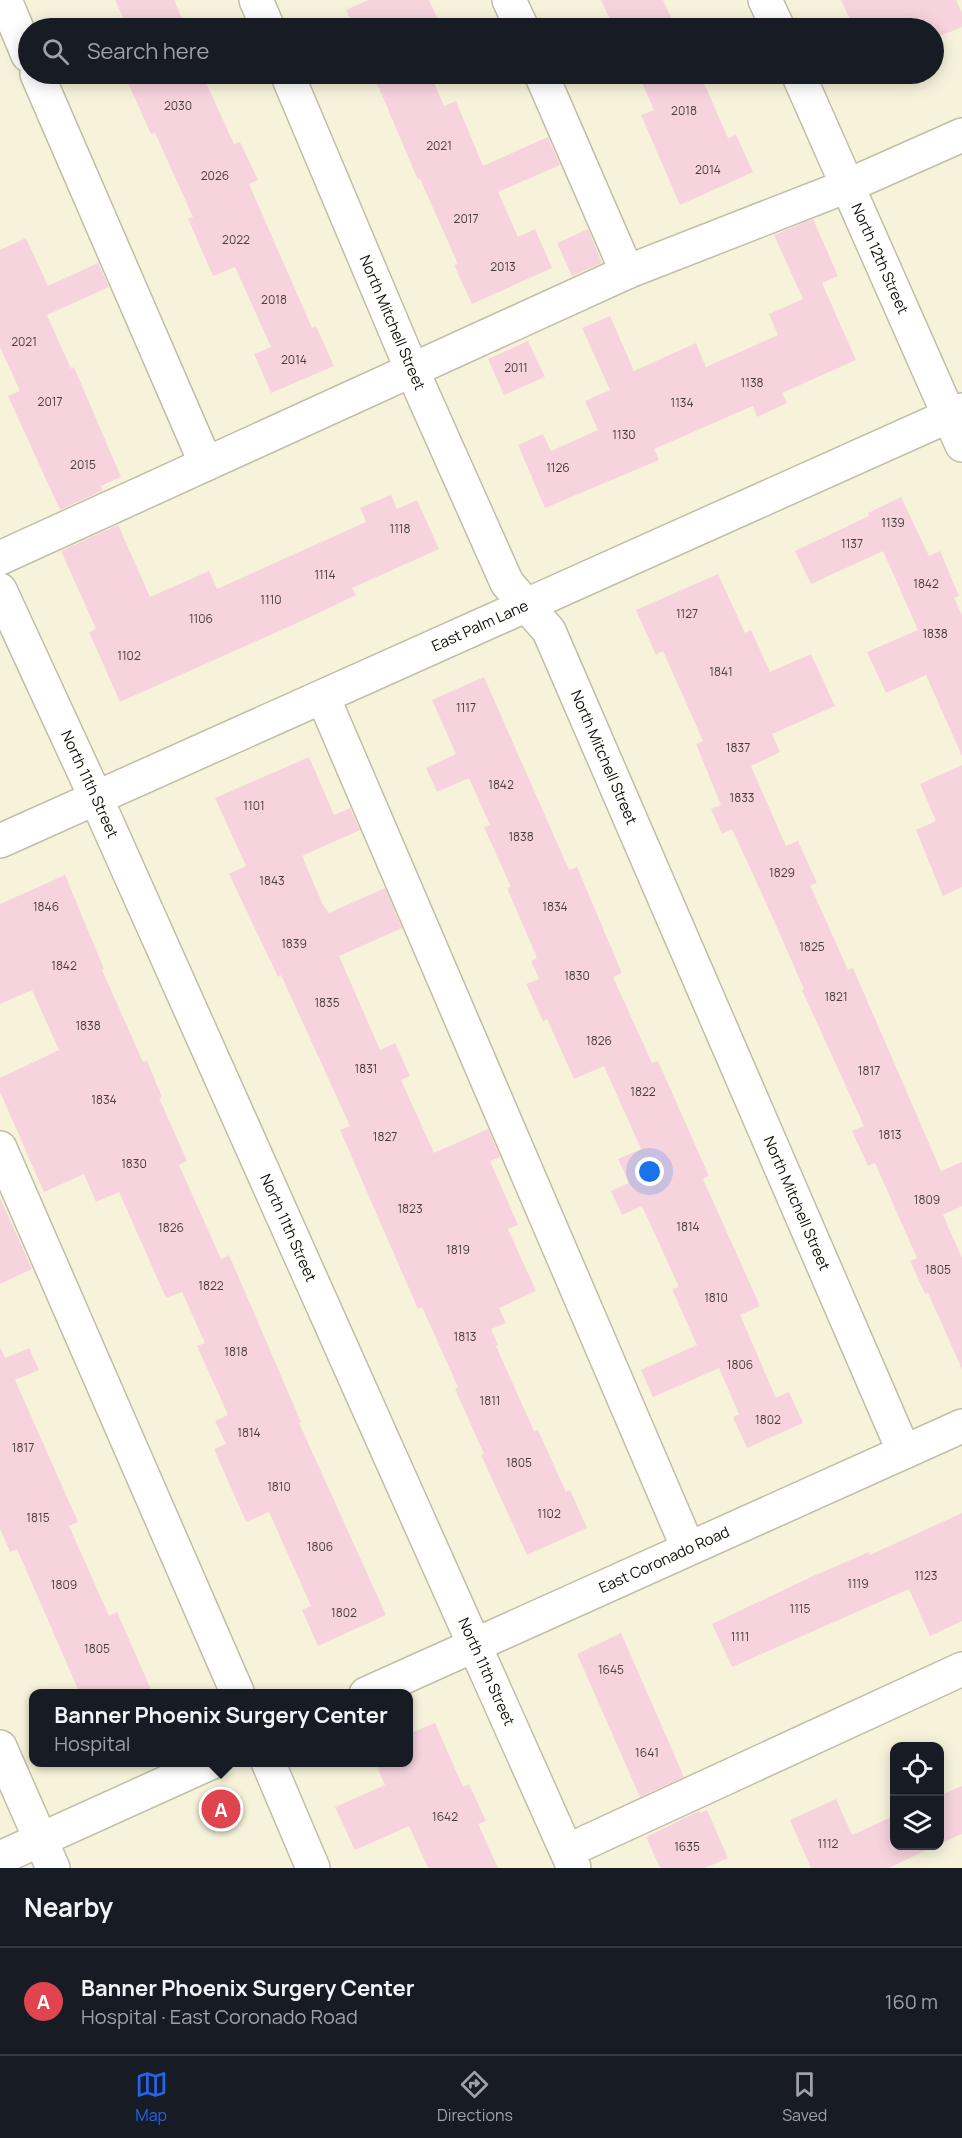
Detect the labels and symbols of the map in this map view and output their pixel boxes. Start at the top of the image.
house number: 2030 [164,97,192,114]
house number: 2018 [671,102,697,119]
house number: 2021 [426,137,452,154]
house number: 2014 [695,161,721,178]
house number: 2026 [201,167,229,184]
street label: North 12th Street [846,200,914,317]
house number: 2017 [454,210,478,227]
house number: 2022 [222,231,250,248]
street label: North Mitchell Street [355,252,431,393]
house number: 2013 [490,258,516,275]
house number: 2018 [261,291,287,308]
house number: 2021 [11,333,37,350]
house number: 2014 [281,351,307,368]
house number: 2011 [504,359,528,376]
house number: 1138 [741,374,764,391]
house number: 2017 [38,393,62,410]
house number: 1134 [670,394,694,411]
house number: 1130 [612,426,636,443]
house number: 2015 [70,456,96,473]
house number: 1126 [546,459,570,476]
house number: 1139 [881,514,905,531]
house number: 1118 [389,520,411,537]
house number: 1137 [841,535,863,552]
house number: 1114 [314,566,336,583]
house number: 1842 [913,575,939,592]
house number: 1110 [260,591,282,608]
street label: East Palm Lane [428,595,532,656]
house number: 1127 [676,605,698,622]
house number: 1106 [189,610,213,627]
house number: 1838 [922,625,948,642]
house number: 1102 [117,647,141,664]
house number: 1841 [709,663,733,680]
street label: North Mitchell Street [566,687,642,828]
house number: 1117 [456,699,476,716]
street label: North 11th Street [56,727,124,841]
house number: 1837 [726,739,750,756]
house number: 1842 [488,776,514,793]
house number: 1833 [730,789,754,806]
house number: 1101 [243,797,265,814]
house number: 1838 [508,828,534,845]
house number: 1829 [769,864,795,881]
house number: 1843 [259,872,285,889]
house number: 1846 [33,898,59,915]
house number: 1834 [542,898,568,915]
house number: 1839 [281,935,307,952]
house number: 1825 [799,938,825,955]
house number: 1842 [51,957,77,974]
house number: 1830 [564,967,590,984]
house number: 1821 [824,988,848,1005]
house number: 1835 [314,994,340,1011]
house number: 1838 [75,1017,101,1034]
house number: 1826 [586,1032,612,1049]
house number: 1831 [355,1060,377,1077]
house number: 1817 [858,1062,880,1079]
house number: 1822 [630,1083,656,1100]
house number: 1834 [91,1091,117,1108]
house number: 1813 [879,1126,901,1143]
house number: 1827 [373,1128,397,1145]
street label: North Mitchell Street [759,1133,835,1274]
house number: 1830 [121,1155,147,1172]
your location [635,1157,664,1186]
street label: North 11th Street [255,1170,322,1285]
house number: 1809 [914,1191,940,1208]
house number: 1823 [397,1200,423,1217]
house number: 1814 [676,1218,700,1235]
house number: 1826 [158,1219,184,1236]
house number: 1819 [446,1241,470,1258]
house number: 1805 [925,1261,951,1278]
house number: 1822 [198,1277,224,1294]
house number: 1810 [704,1289,728,1306]
house number: 1813 [454,1328,476,1345]
house number: 1818 [224,1343,248,1360]
house number: 1806 [727,1356,753,1373]
house number: 1811 [479,1392,501,1409]
house number: 1802 [755,1411,781,1428]
house number: 1814 [237,1424,261,1441]
house number: 1817 [12,1439,34,1456]
house number: 1805 [506,1454,532,1471]
house number: 1810 [267,1478,291,1495]
house number: 1102 [537,1505,561,1522]
house number: 1815 [26,1509,50,1526]
street label: East Coronado Road [595,1521,733,1598]
house number: 1806 [307,1538,333,1555]
house number: 1123 [915,1567,937,1584]
house number: 1119 [847,1575,869,1592]
house number: 1809 [51,1576,77,1593]
house number: 1115 [790,1600,811,1617]
house number: 1802 [331,1604,357,1621]
street label: North 11th Street [453,1614,520,1729]
house number: 1111 [731,1628,749,1645]
house number: 1805 [84,1640,110,1657]
house number: 1645 [598,1661,624,1678]
house number: 1641 [635,1744,659,1761]
pin: A [202,1786,240,1832]
house number: 1642 [432,1808,458,1825]
house number: 1112 [818,1835,839,1852]
house number: 1635 [674,1838,700,1855]

